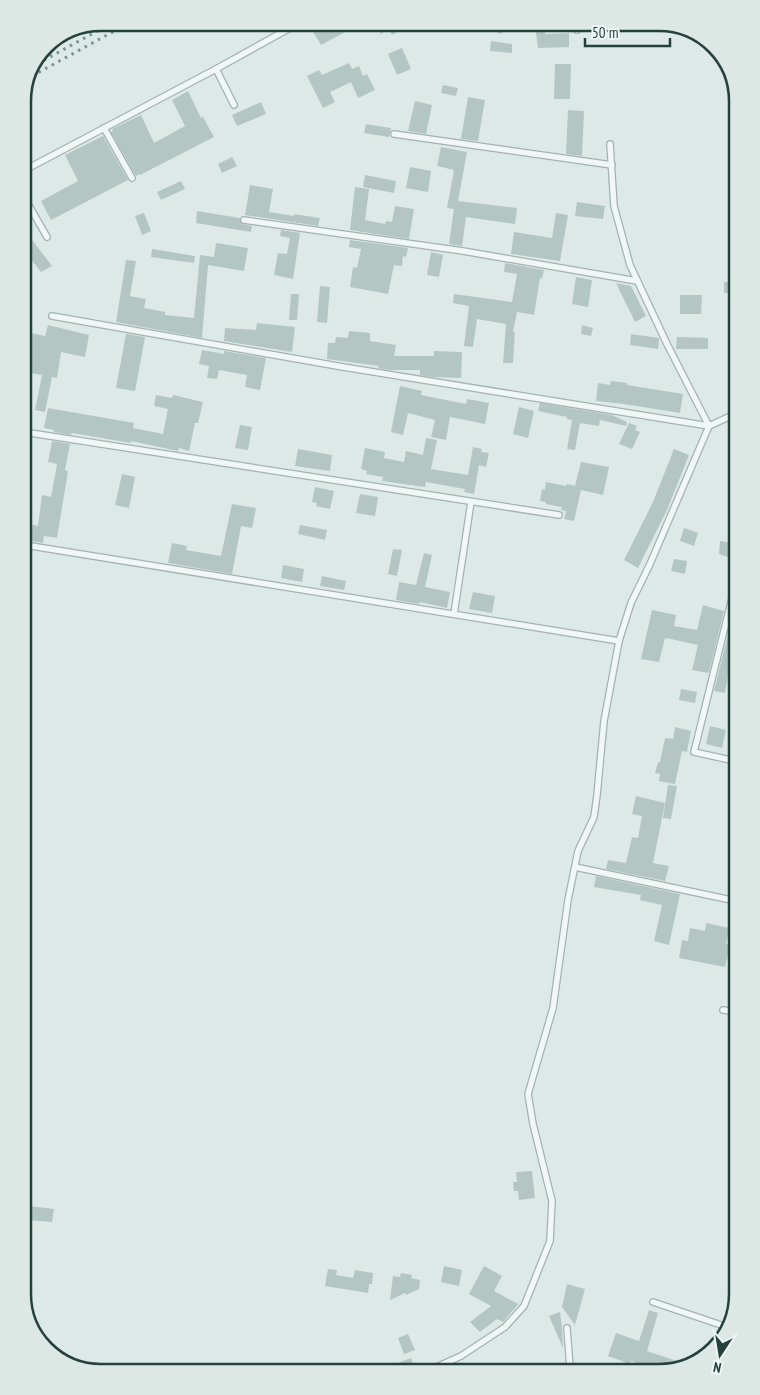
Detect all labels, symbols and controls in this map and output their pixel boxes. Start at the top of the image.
scale bar [585,15,670,47]
text: 50 m [592,23,618,42]
north arrow [695,1330,745,1380]
text: N [712,1358,723,1377]

